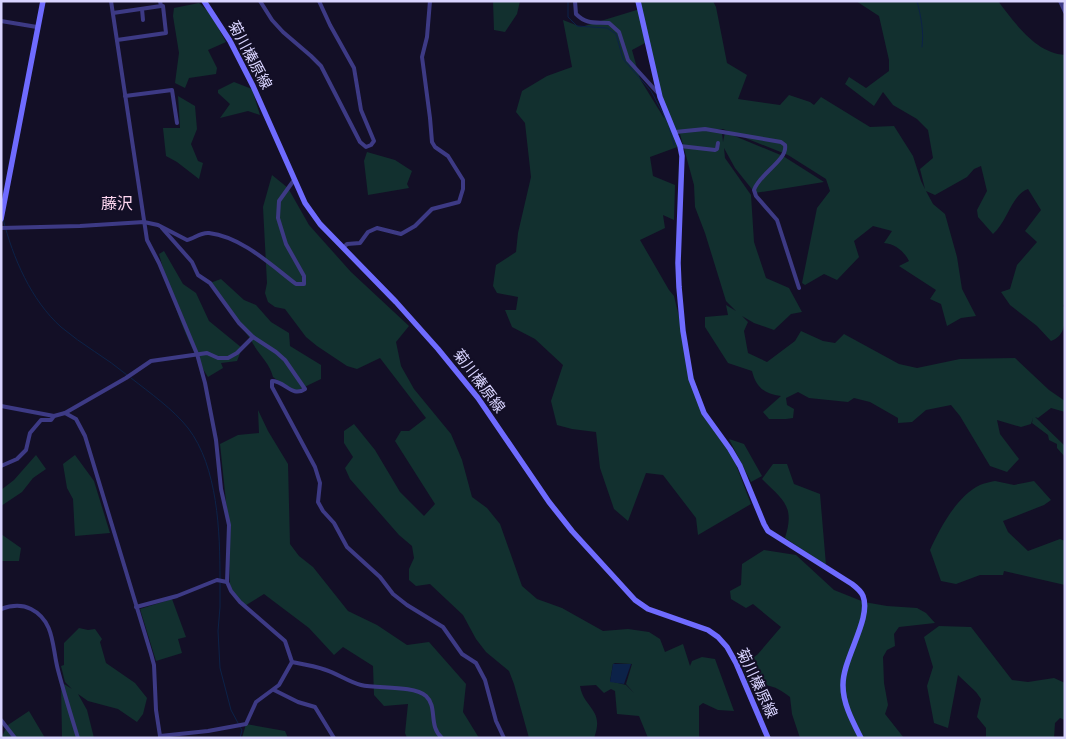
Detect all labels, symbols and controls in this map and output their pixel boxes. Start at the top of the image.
street label: 菊川榛原線 [225,17,276,92]
district label: 藤沢 [101,193,133,212]
street label: 菊川榛原線 [450,345,510,416]
street label: 菊川榛原線 [734,645,782,720]

